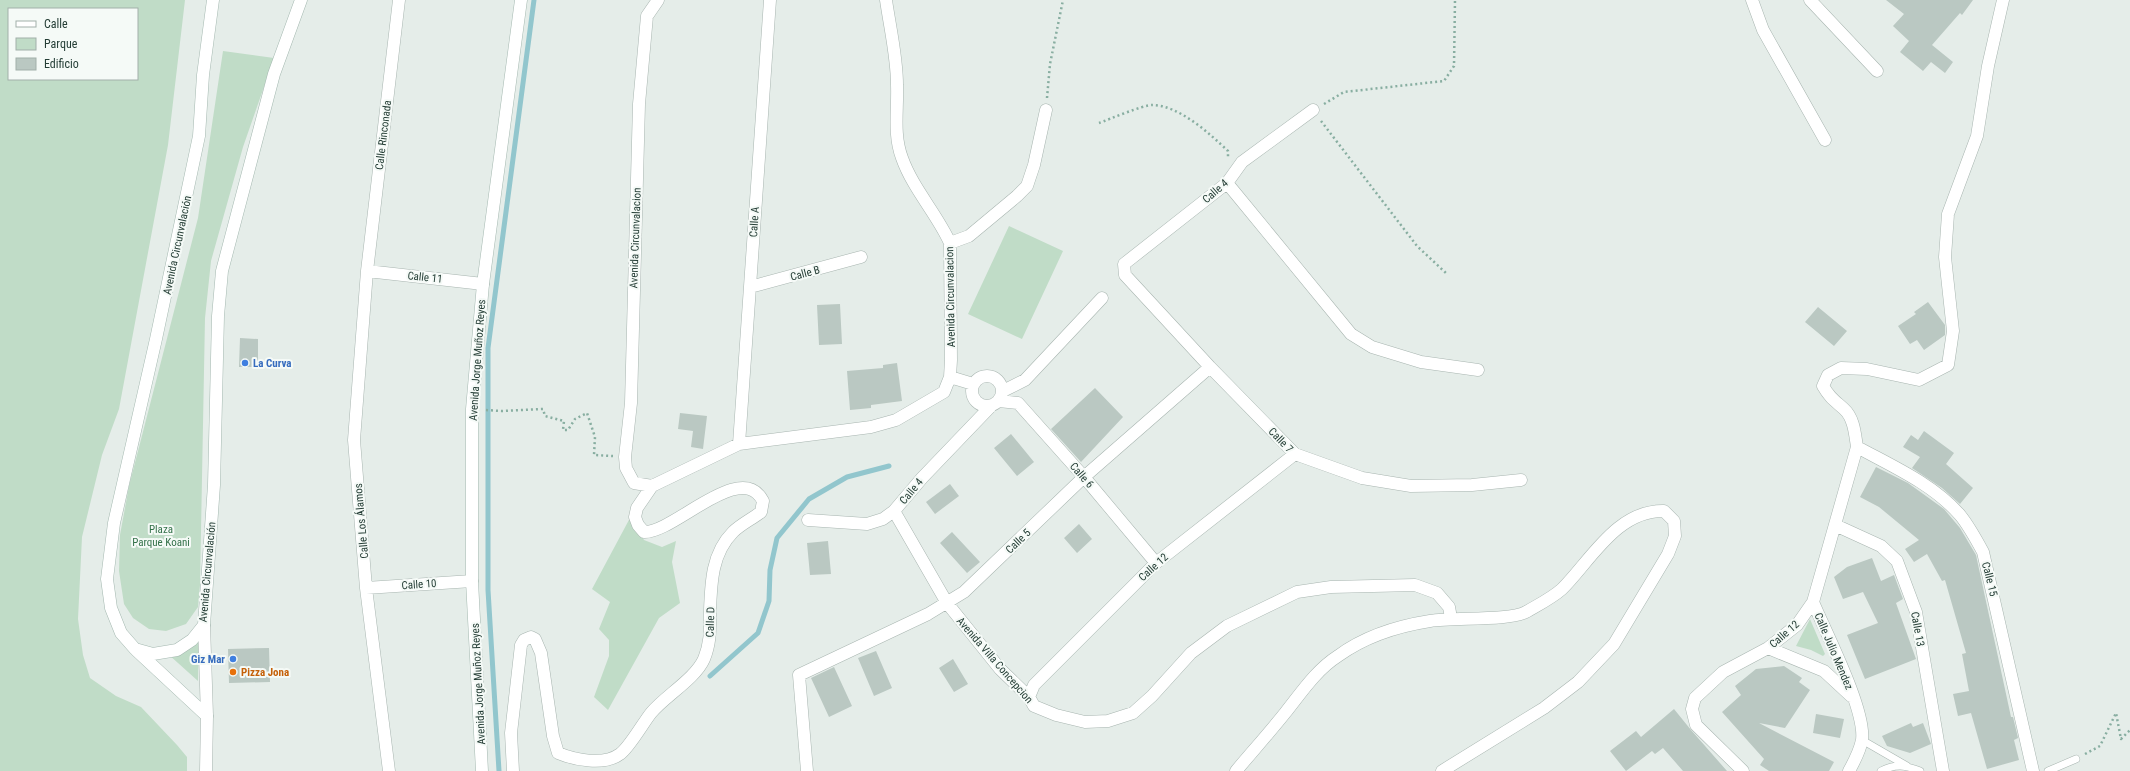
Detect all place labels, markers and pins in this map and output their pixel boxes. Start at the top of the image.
place label: La Curva [253,357,291,370]
marker: La Curva [240,358,250,368]
place label: Giz Mar [191,653,225,666]
marker: Giz Mar [228,654,238,664]
place label: Pizza Jona [241,666,289,679]
marker: Pizza Jona [228,667,238,677]

